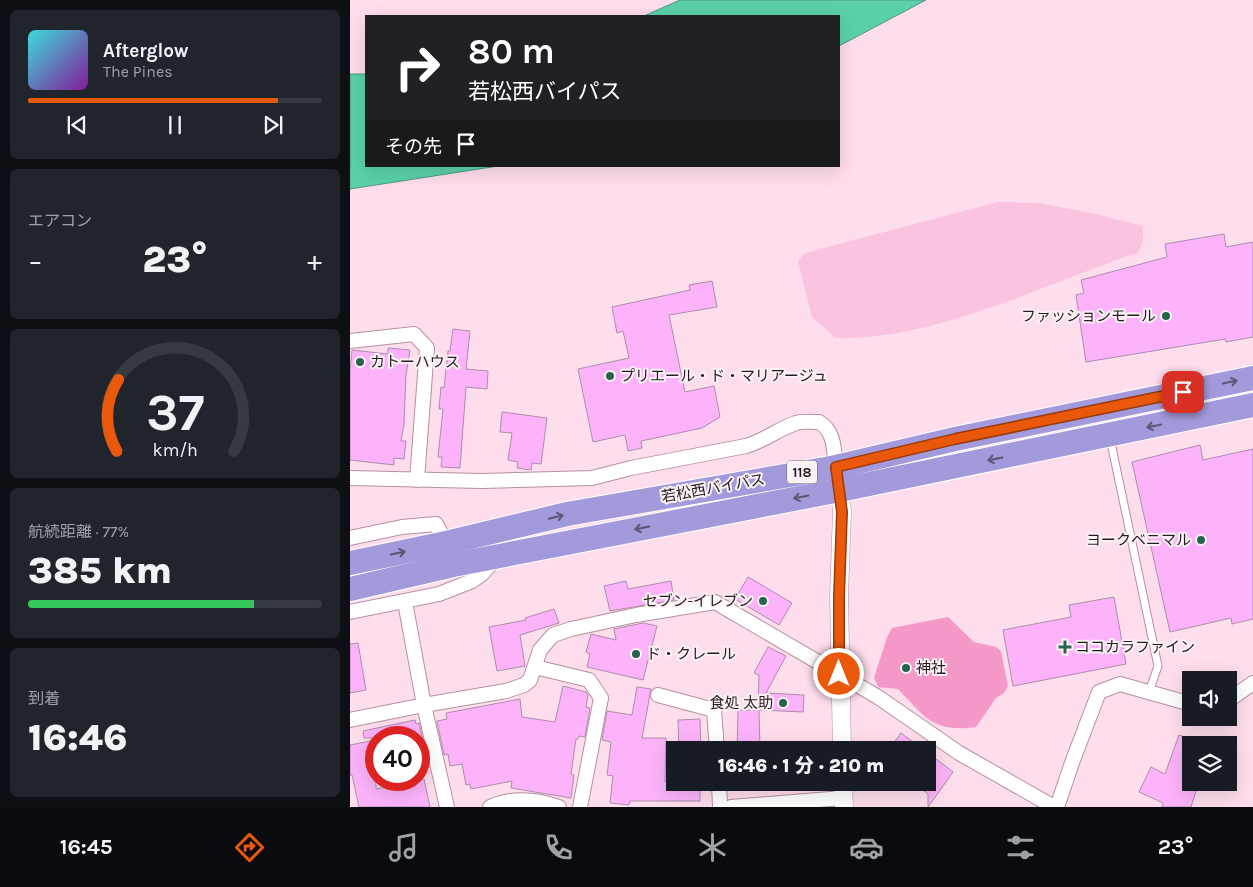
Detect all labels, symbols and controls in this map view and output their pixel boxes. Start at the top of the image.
text: 80 m [468,31,555,72]
icon: right [385,35,450,100]
text: Afterglow [103,40,189,62]
text: The Pines [103,62,173,81]
text: 若松西バイパス [468,79,622,105]
icon: previous [63,111,91,139]
icon: pause [161,111,189,139]
icon: next [259,111,287,139]
icon: arrive [452,130,480,158]
text: その先 [385,136,442,158]
text: エアコン [28,211,92,230]
text: 23° [142,237,208,282]
text: − [28,244,43,277]
text: + [307,244,322,277]
place label: ファッションモール [1021,307,1156,325]
marker: ファッションモール [1160,310,1172,322]
place label: カトーハウス [370,353,460,371]
marker: カトーハウス [354,356,366,368]
place label: プリエール・ド・マリアージュ [620,367,828,385]
marker: プリエール・ド・マリアージュ [604,370,616,382]
pin [1162,371,1204,413]
one-way arrow [1222,377,1238,386]
icon: arrive [1169,378,1197,406]
text: 37 [146,382,204,443]
one-way arrow [1146,421,1162,431]
text: km/h [152,440,198,461]
one-way arrow [987,454,1003,464]
road number: 118 [787,461,817,484]
street label: 若松西バイパス [660,470,766,506]
one-way arrow [794,493,810,503]
one-way arrow [548,512,564,521]
text: 航続距離 · 77% [28,522,129,541]
one-way arrow [634,524,650,534]
place label: ヨークベニマル [1086,531,1191,549]
marker: ヨークベニマル [1195,534,1207,546]
text: 385 km [28,548,172,593]
one-way arrow [389,548,405,557]
place label: セブン-イレブン [643,592,753,610]
marker: セブン-イレブン [757,595,769,607]
place label: ココカラファイン [1075,638,1195,656]
marker: ココカラファイン [1059,641,1071,653]
place label: ド・クレール [646,645,736,663]
position arrow [812,647,864,699]
marker: ド・クレール [630,648,642,660]
place label: 神社 [916,659,946,677]
marker: 神社 [900,662,912,674]
map controls [1182,671,1237,791]
button: sound [1182,671,1237,726]
text: 到着 [28,689,60,708]
place label: 食処 太助 [709,694,773,712]
marker: 食処 太助 [777,697,789,709]
text: 16:46 [28,715,127,760]
speed limit sign: 40 [365,726,430,791]
button: layers [1182,736,1237,791]
text: 16:46 · 1 分 · 210 m [718,755,884,777]
icon: directions [232,830,267,865]
icon: music [386,830,421,865]
icon: phone [541,830,576,865]
icon: climate [695,830,730,865]
icon: car [849,830,884,865]
icon: filters [1003,830,1038,865]
text: 16:45 [60,834,113,860]
text: 23° [1158,834,1193,860]

